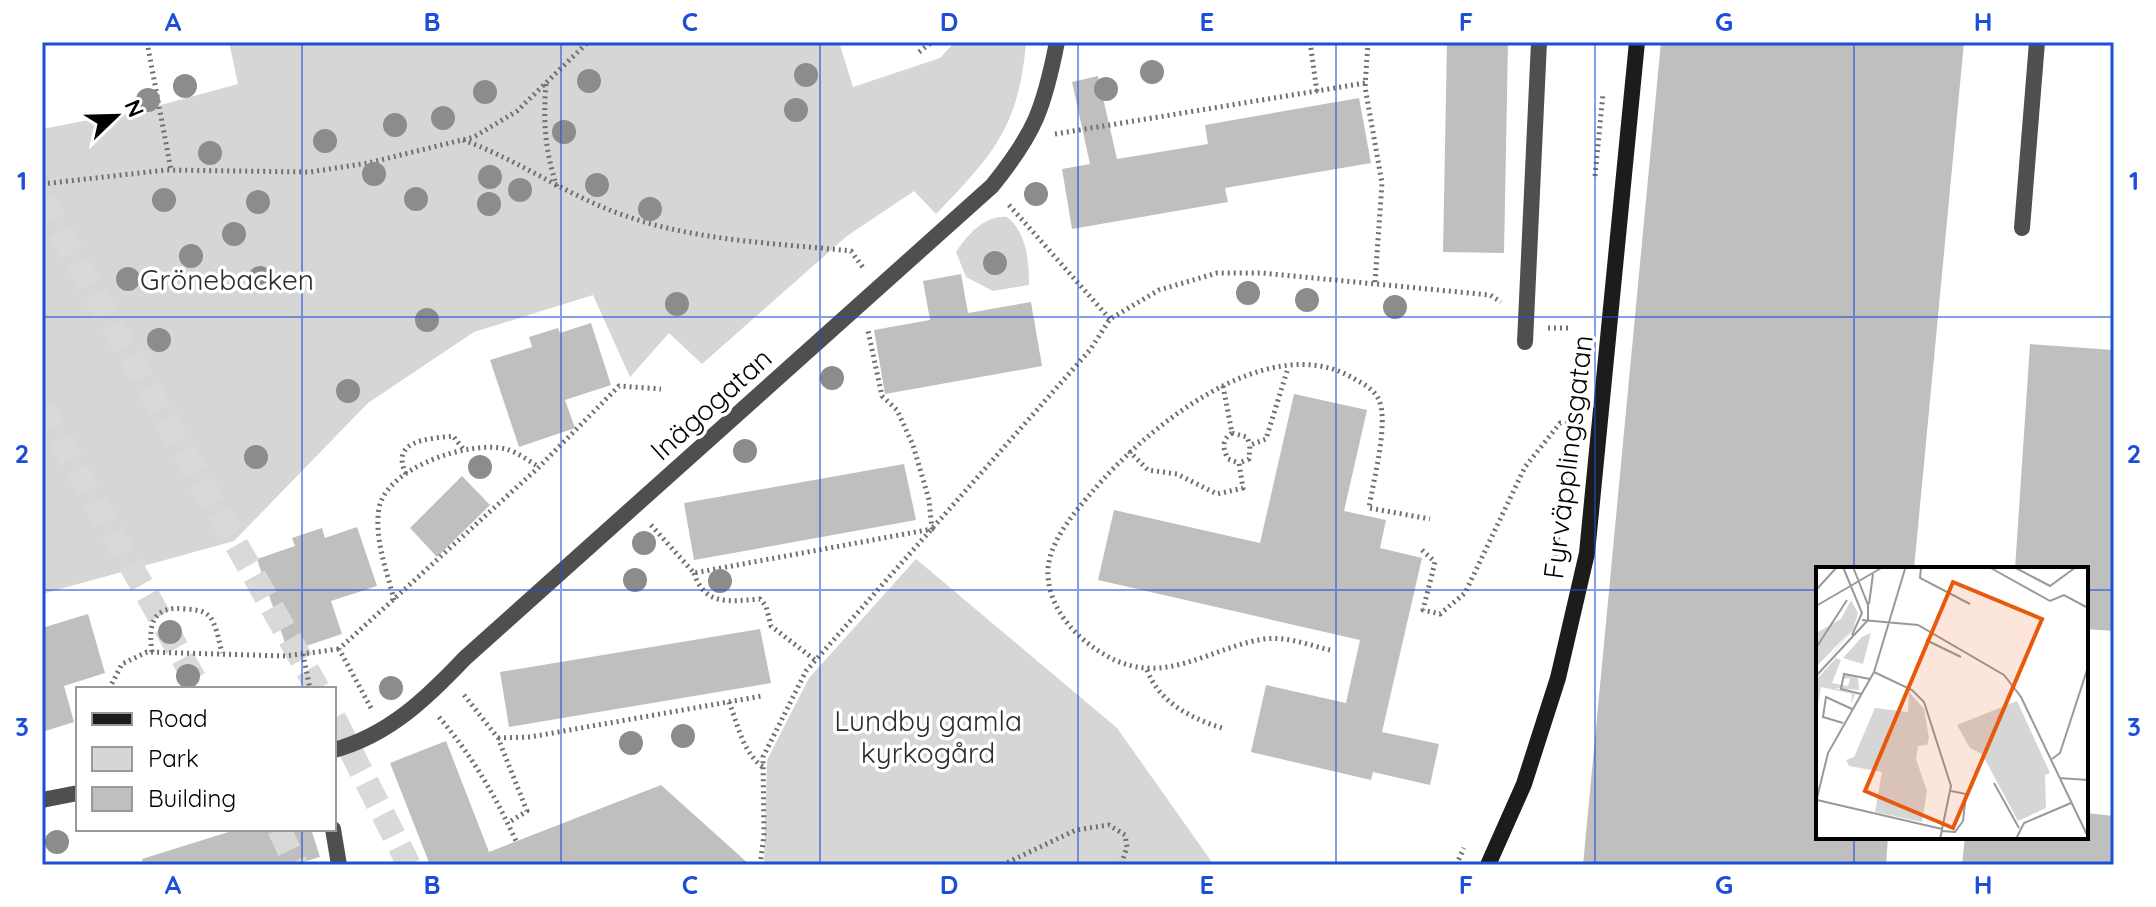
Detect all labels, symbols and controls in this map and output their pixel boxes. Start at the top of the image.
text: A [165,5,182,38]
text: B [423,5,441,38]
text: C [682,5,698,38]
text: D [940,5,958,38]
text: E [1200,5,1214,38]
text: F [1459,5,1473,38]
text: G [1715,5,1733,38]
text: H [1974,5,1992,38]
north arrow [76,76,156,156]
text: N [118,95,150,121]
text: 1 [17,164,27,197]
text: 1 [2129,164,2139,197]
park label: Grönebacken [140,262,314,297]
street label: Fyrväpplingsgatan [1535,333,1600,581]
street label: Inägogatan [643,340,778,467]
text: 2 [15,437,29,470]
text: 2 [2127,437,2141,470]
inset map [1816,567,2088,839]
legend [76,687,336,831]
text: Road [148,703,208,733]
park label: Lundby gamla kyrkogård [834,703,1022,770]
text: 3 [15,710,29,743]
text: 3 [2127,710,2141,743]
text: Park [148,743,199,773]
text: Building [148,783,236,813]
text: A [165,868,182,901]
text: B [423,868,441,901]
text: C [682,868,698,901]
text: D [940,868,958,901]
text: E [1200,868,1214,901]
text: F [1459,868,1473,901]
text: G [1715,868,1733,901]
text: H [1974,868,1992,901]

